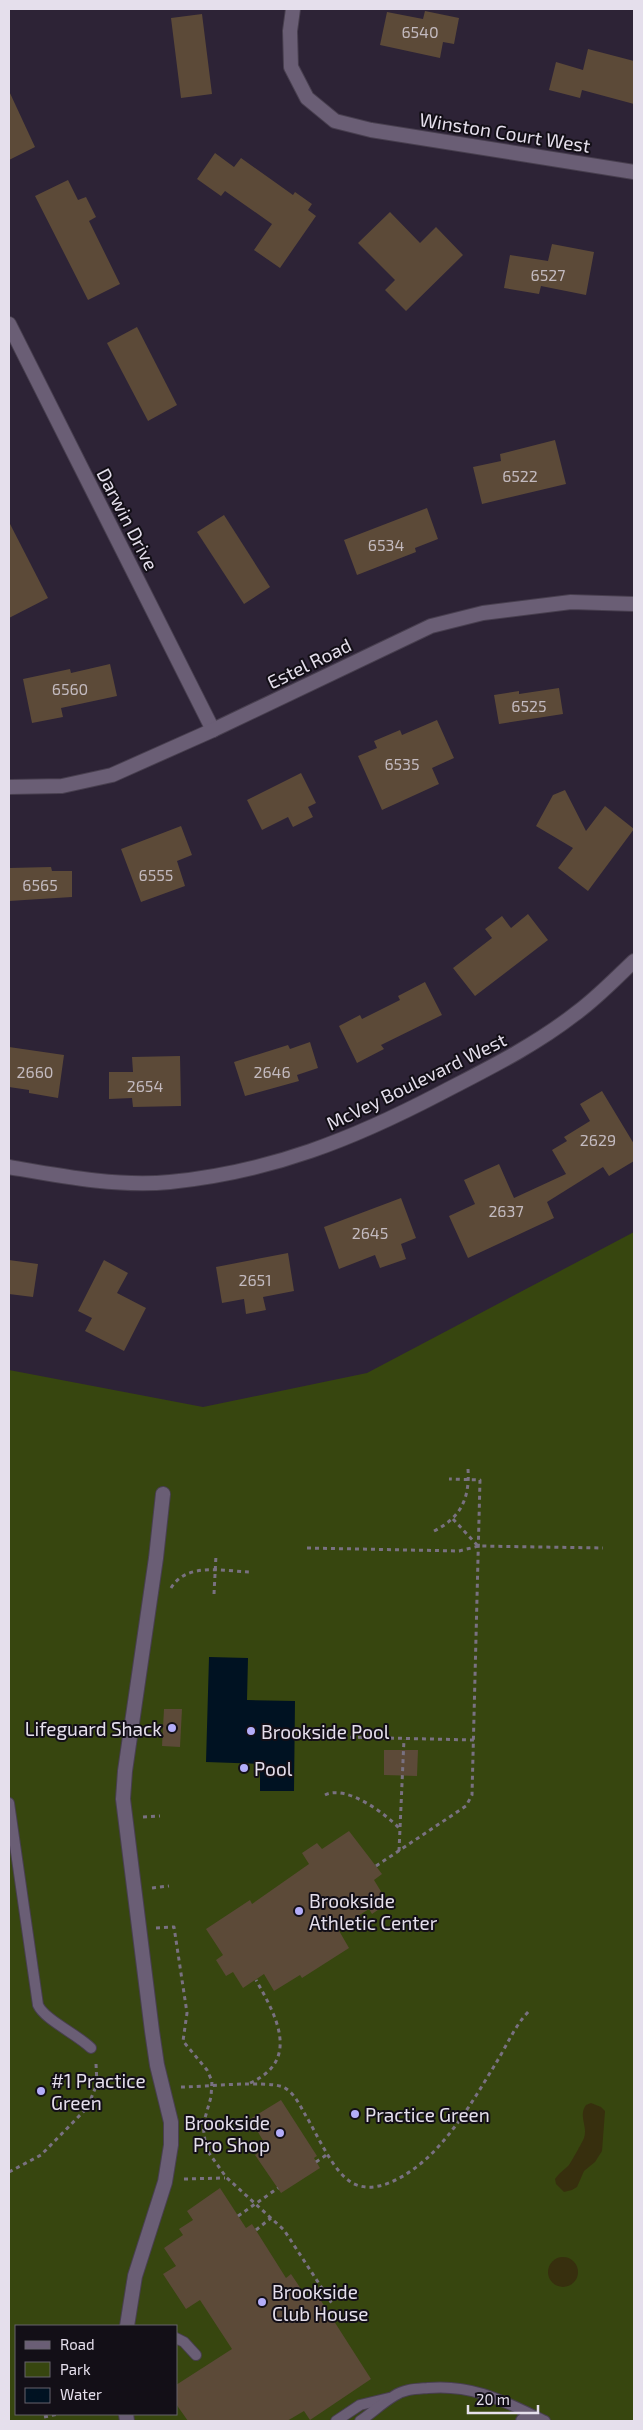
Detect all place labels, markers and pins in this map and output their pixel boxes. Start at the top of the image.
place label: Lifeguard Shack [25,1717,162,1740]
place label: Brookside Pool [261,1720,390,1743]
marker: Lifeguard Shack [166,1722,178,1734]
marker: Brookside Pool [245,1725,257,1737]
place label: Pool [254,1757,293,1780]
marker: Pool [238,1762,250,1774]
place label: Brookside Athletic Center [309,1889,438,1934]
marker: Brookside Athletic Center [293,1905,305,1917]
place label: #1 Practice Green [51,2069,146,2114]
marker: #1 Practice Green [35,2085,47,2097]
place label: Practice Green [365,2103,490,2126]
marker: Practice Green [349,2108,361,2120]
place label: Brookside Pro Shop [184,2111,270,2156]
marker: Brookside Pro Shop [274,2127,286,2139]
place label: Brookside Club House [272,2280,369,2325]
marker: Brookside Club House [256,2296,268,2308]

